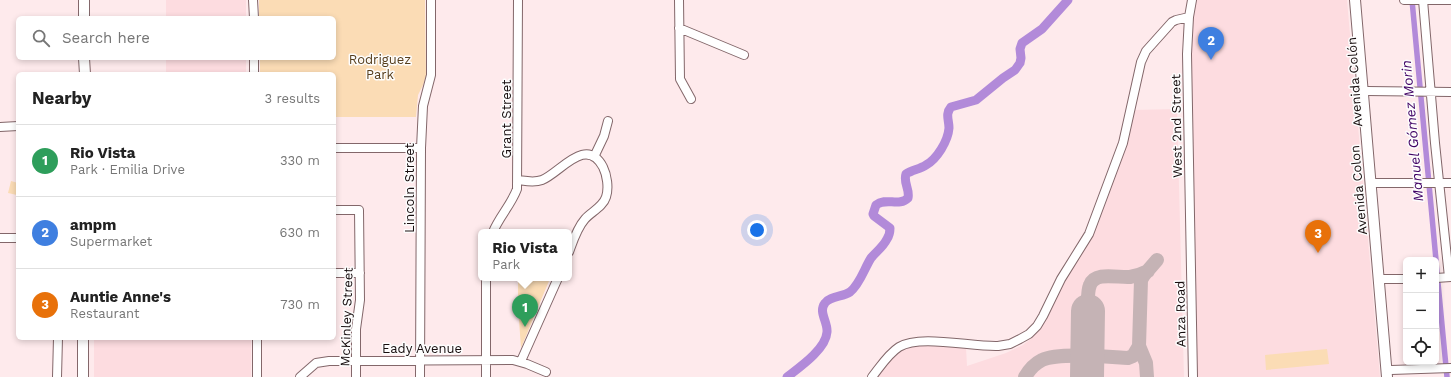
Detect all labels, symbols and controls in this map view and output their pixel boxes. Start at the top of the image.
search box [16,16,336,60]
icon: search [30,27,52,49]
pin: 2 [1198,27,1224,60]
text: Search here [62,29,150,47]
street label: Avenida Colón [1344,36,1365,127]
park label: Rodriguez Park [349,52,411,82]
water label: Manuel Gómez Morin [1398,60,1426,202]
street label: West 2nd Street [1168,74,1185,178]
street label: Grant Street [499,79,514,158]
text: Nearby [32,88,91,108]
text: 3 results [265,91,320,106]
street label: Lincoln Street [402,142,417,233]
text: Rio Vista [70,144,136,162]
street label: Avenida Colon [1347,144,1370,235]
text: 1 [42,153,48,168]
text: 330 m [280,153,320,168]
text: Park · Emilia Drive [70,162,185,177]
text: ampm [70,216,116,234]
your location [747,220,767,240]
pin: 3 [1305,220,1331,253]
text: 2 [41,225,49,240]
text: 630 m [280,225,320,240]
popup [478,229,572,281]
text: Supermarket [70,234,152,249]
text: Rio Vista [492,239,558,257]
text: Park [492,257,520,272]
map controls [1403,257,1439,365]
button: + [1403,257,1439,293]
street label: McKinley Street [337,267,356,367]
street label: Anza Road [1172,280,1189,348]
text: Auntie Anne's [70,288,171,306]
button: − [1403,293,1439,329]
pin: 1 [512,294,538,327]
text: 3 [41,297,49,312]
text: 730 m [280,297,320,312]
text: Restaurant [70,306,140,321]
button: locate [1403,329,1439,365]
street label: Eady Avenue [382,341,462,356]

